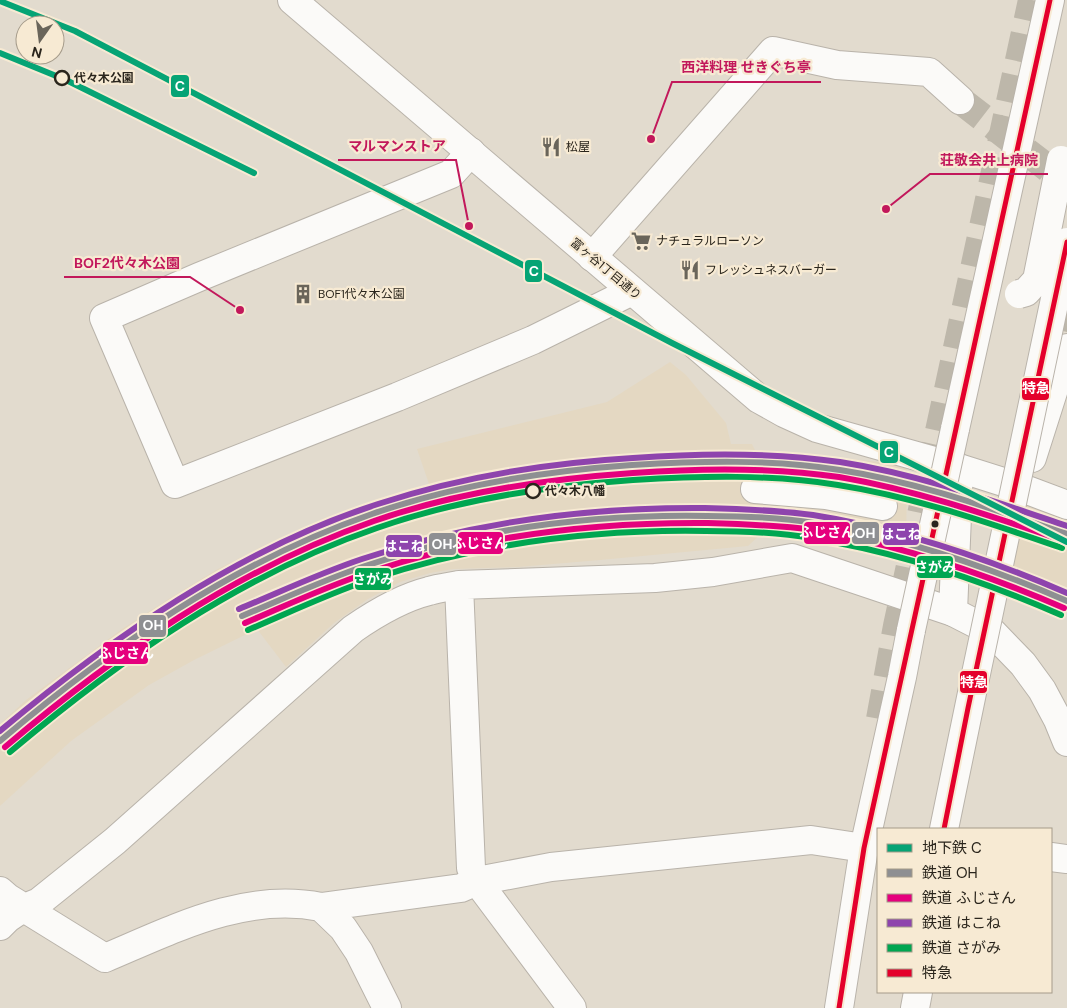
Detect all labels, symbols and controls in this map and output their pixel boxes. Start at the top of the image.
north arrow [15,15,65,65]
text: N [30,43,44,63]
callout: 西洋料理 せきぐち亭 [672,53,821,82]
text: 西洋料理 せきぐち亭 [681,58,811,76]
marker: 代々木公園 [54,70,70,86]
place label: 代々木公園 [74,70,134,86]
line badge: C [170,74,190,98]
text: C [175,77,185,95]
callout: マルマンストア [338,131,456,160]
restaurant icon: 松屋 [540,136,562,158]
text: マルマンストア [348,137,446,155]
place label: 松屋 [566,139,590,155]
callout: 荘敬会井上病院 [930,145,1048,174]
text: 荘敬会井上病院 [940,151,1038,169]
supermarket icon: ナチュラルローソン [630,230,652,252]
place label: ナチュラルローソン [656,233,764,249]
street label: 富ヶ谷1丁目通り [567,235,645,303]
callout: BOF2代々木公園 [64,248,190,277]
text: BOF2代々木公園 [74,254,180,272]
line badge: C [524,259,543,283]
restaurant icon: フレッシュネスバーガー [679,259,701,281]
text: C [529,262,539,280]
place label: フレッシュネスバーガー [705,262,837,278]
building icon: BOF1代々木公園 [292,283,314,305]
place label: BOF1代々木公園 [318,286,405,302]
line badge: 特急 [1021,377,1050,401]
text: 特急 [1022,379,1050,397]
line badge: C [879,440,899,464]
text: C [884,443,894,461]
marker: 代々木八幡 [525,483,541,499]
place label: 代々木八幡 [545,483,605,499]
unlabelled marker [930,519,940,529]
line badge: ふじさん [803,521,851,545]
line badge: OH [851,521,880,545]
line badge: はこね [882,522,920,546]
text: ふじさん [799,523,855,541]
text: OH [855,524,875,542]
text: はこね [880,525,922,543]
line badge: ふじさん [457,531,504,555]
line badge: OH [428,532,457,556]
line badge: はこね [385,534,423,558]
text: ふじさん [452,534,508,552]
text: OH [432,535,452,553]
text: はこね [383,537,425,555]
line badge: さがみ [916,555,954,579]
text: さがみ [914,558,956,576]
line badge: さがみ [354,567,392,591]
text: さがみ [352,570,394,588]
line badge: OH [138,614,167,638]
text: OH [143,616,163,634]
line badge: ふじさん [102,641,149,665]
text: ふじさん [98,644,154,662]
line badge: 特急 [959,670,988,694]
text: 特急 [960,673,988,691]
legend [877,828,1052,993]
text: 地下鉄 C [922,838,982,858]
text: 鉄道 OH [922,863,978,883]
text: 鉄道 ふじさん [922,888,1016,908]
text: 鉄道 はこね [922,913,1001,933]
text: 鉄道 さがみ [922,938,1001,958]
text: 特急 [922,963,952,983]

